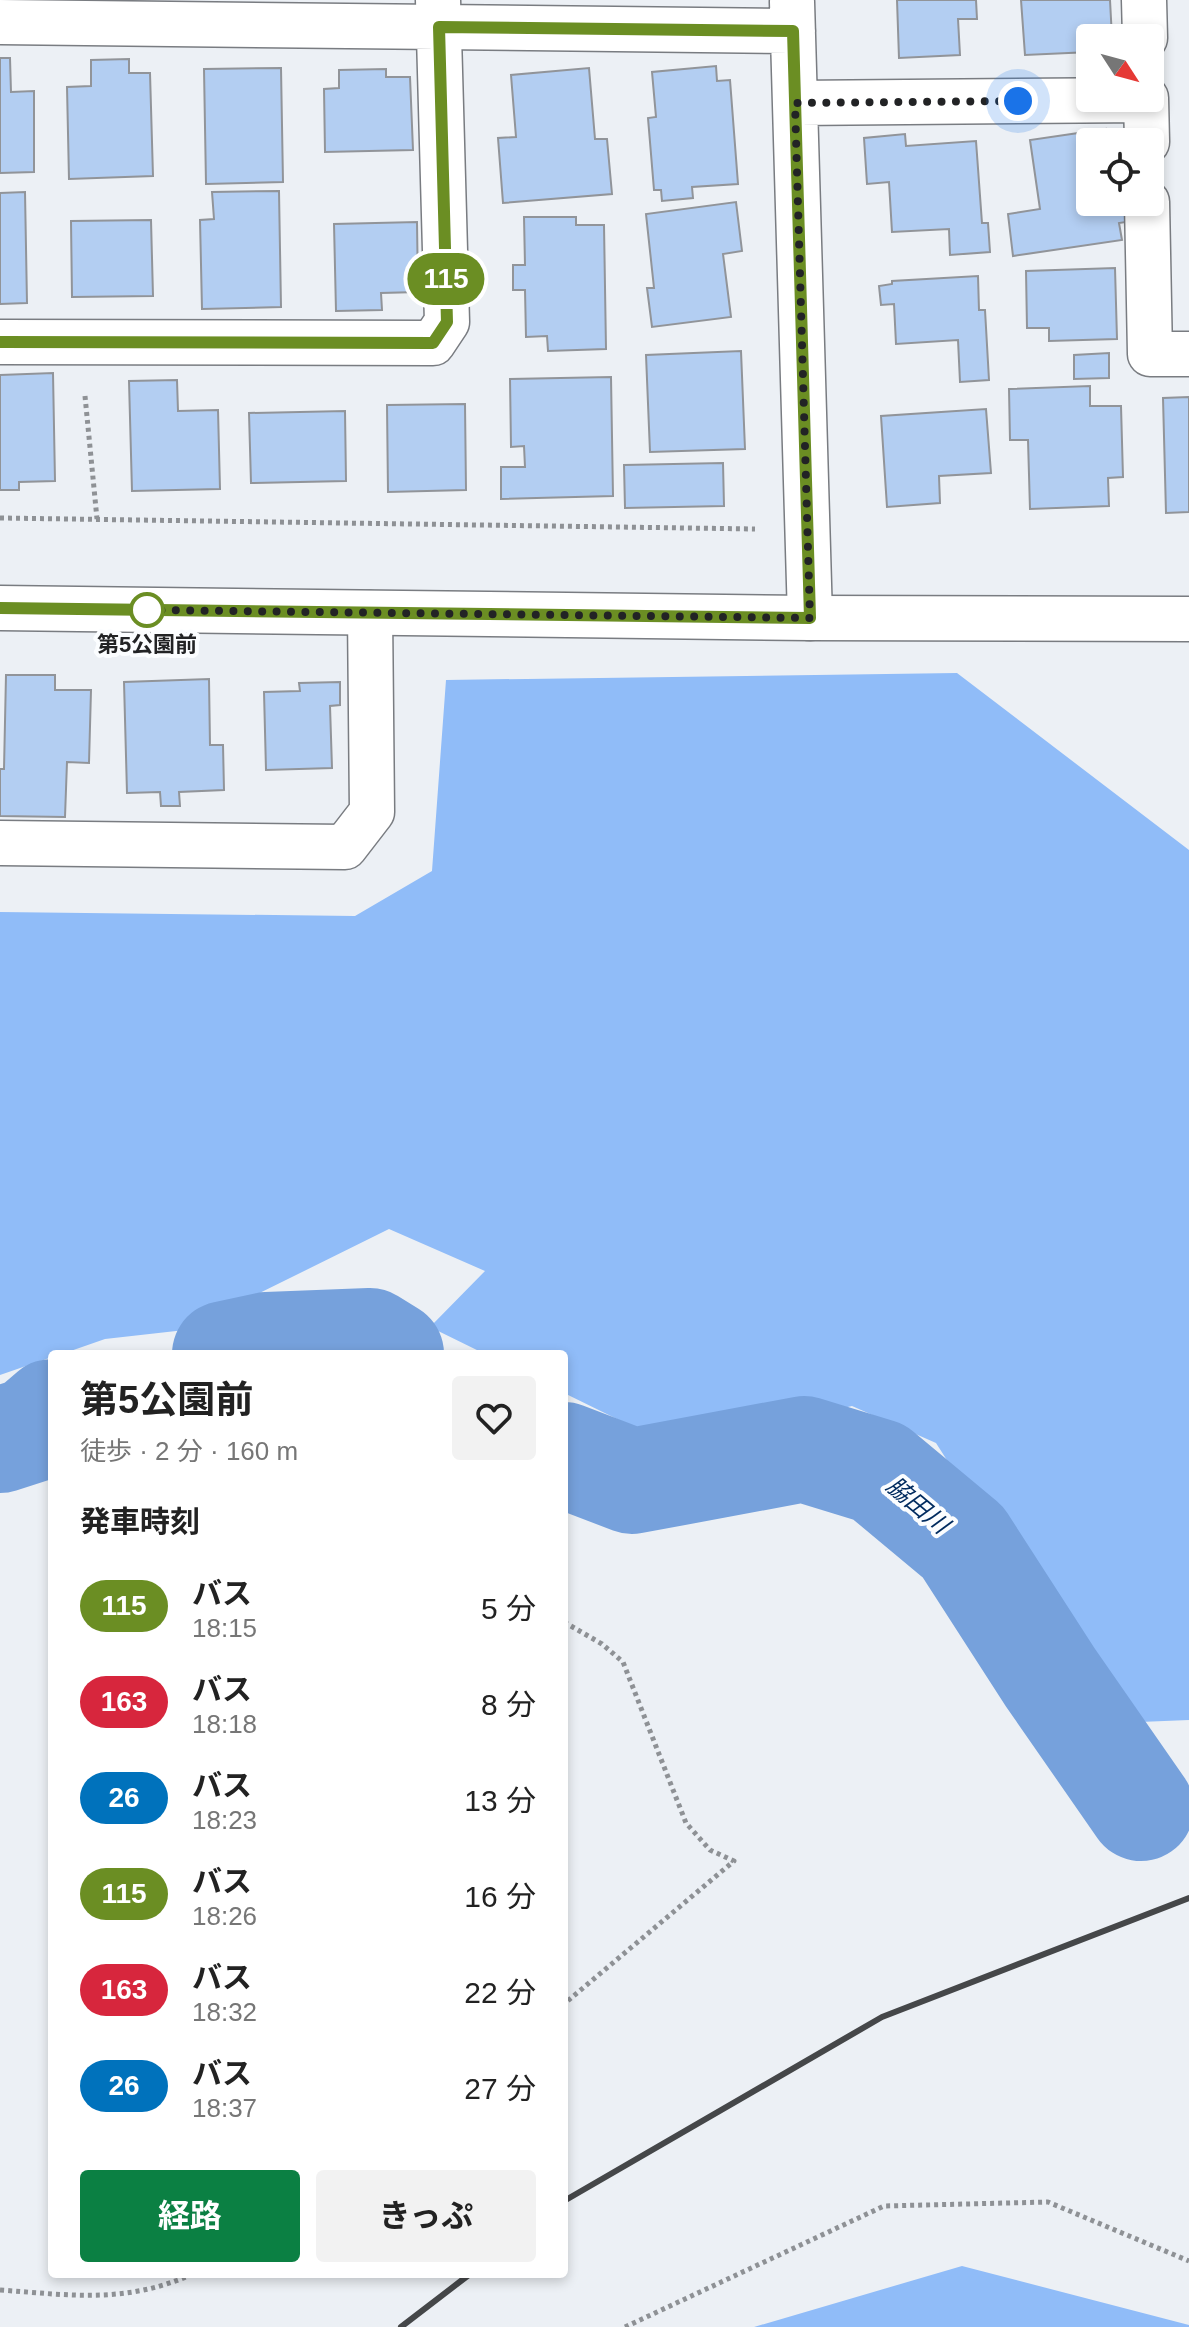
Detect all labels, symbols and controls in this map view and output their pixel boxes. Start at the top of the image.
north arrow [1076,24,1164,112]
map controls [1076,24,1164,216]
your location [998,81,1038,121]
button: locate [1076,128,1164,216]
line badge: 115 [400,253,492,305]
text: 115 [423,263,469,294]
marker: 第5公園前 [130,593,164,627]
place label: 第5公園前 [97,632,197,657]
button: heart [452,1376,536,1460]
text: 第5公園前 [80,1379,253,1421]
text: 徒歩 · 2 分 · 160 m [80,1436,298,1466]
water label: 脇田川 [882,1472,957,1540]
text: 発車時刻 [80,1505,200,1538]
text: バス [192,1577,252,1610]
text: 115 [101,1590,147,1621]
text: 5 分 [481,1592,536,1625]
text: 18:15 [192,1613,257,1643]
text: バス [192,1673,252,1706]
text: 163 [101,1686,147,1717]
text: 8 分 [481,1688,536,1721]
text: 18:18 [192,1709,257,1739]
text: バス [192,1769,252,1802]
text: 26 [108,1782,140,1813]
text: 13 分 [464,1784,536,1817]
text: 18:23 [192,1805,257,1835]
text: バス [192,1865,252,1898]
text: 115 [101,1878,147,1909]
text: 16 分 [464,1880,536,1913]
text: 18:26 [192,1901,257,1931]
text: バス [192,1961,252,1994]
text: 163 [101,1974,147,2005]
text: 22 分 [464,1976,536,2009]
text: 18:32 [192,1997,257,2027]
text: バス [192,2057,252,2090]
text: 26 [108,2070,140,2101]
text: 27 分 [464,2072,536,2105]
text: 18:37 [192,2093,257,2123]
button: 経路 [80,2170,300,2262]
button: きっぷ [316,2170,536,2262]

